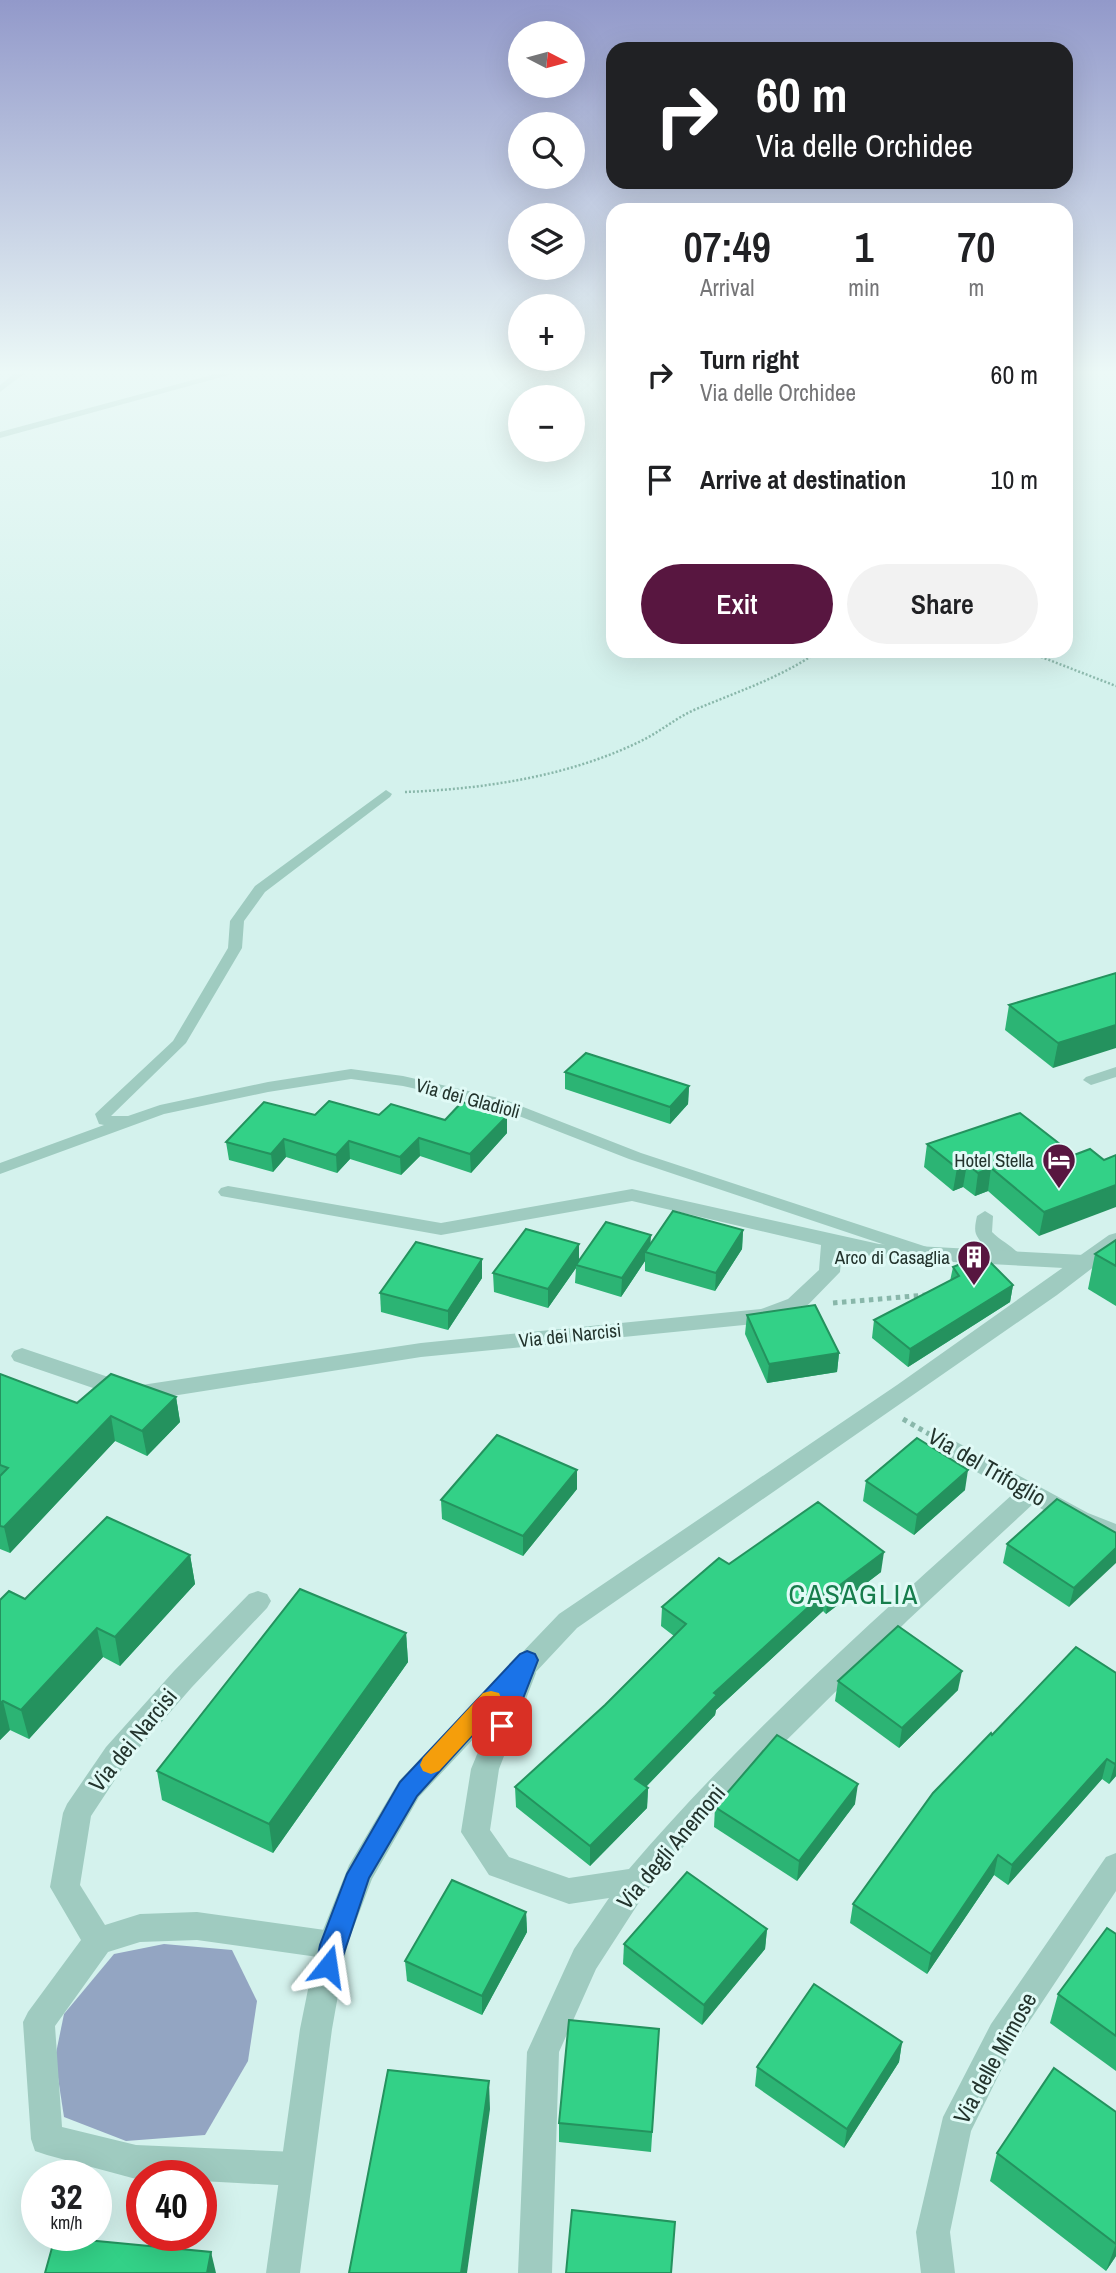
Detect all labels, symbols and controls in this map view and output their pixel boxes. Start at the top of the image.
north arrow [508,21,584,98]
map controls [508,21,585,462]
text: 60 m [756,61,848,127]
icon: right [641,70,732,161]
button: search [508,112,585,189]
text: Via delle Orchidee [756,124,973,167]
button: layers [508,203,585,280]
text: 07:49 [683,219,771,275]
text: 1 [854,219,874,275]
text: 70 [957,219,996,275]
text: Arrival [700,272,754,303]
text: min [848,272,880,303]
text: m [969,272,984,303]
button: + [508,294,585,371]
text: Turn right [700,342,799,377]
icon: right [641,356,679,394]
text: 60 m [991,357,1038,392]
text: Via delle Orchidee [700,377,856,408]
button: − [508,385,585,462]
icon: arrive [641,461,679,499]
text: Arrive at destination [700,462,906,497]
text: 10 m [991,462,1038,497]
button: Exit [641,564,833,644]
button: Share [847,564,1038,644]
street label: Via dei Gladioli [413,1072,523,1124]
hotel icon: Hotel Stella [1040,1141,1078,1190]
place label: Hotel Stella [954,1147,1034,1173]
building icon: Arco di Casaglia [955,1238,993,1287]
place label: Arco di Casaglia [834,1244,950,1270]
street label: Via dei Narcisi [518,1317,622,1353]
street label: Via del Trifoglio [922,1420,1052,1513]
district label: CASAGLIA [789,1575,919,1613]
street label: Via dei Narcisi [81,1682,184,1798]
pin [472,1696,532,1756]
icon: arrive [483,1707,521,1745]
street label: Via degli Anemoni [609,1778,732,1916]
position arrow [291,1929,365,2003]
street label: Via delle Mimose [946,1987,1043,2129]
speed limit sign: 40 [126,2160,217,2251]
text: 32 [51,2173,82,2220]
text: km/h [51,2210,83,2235]

